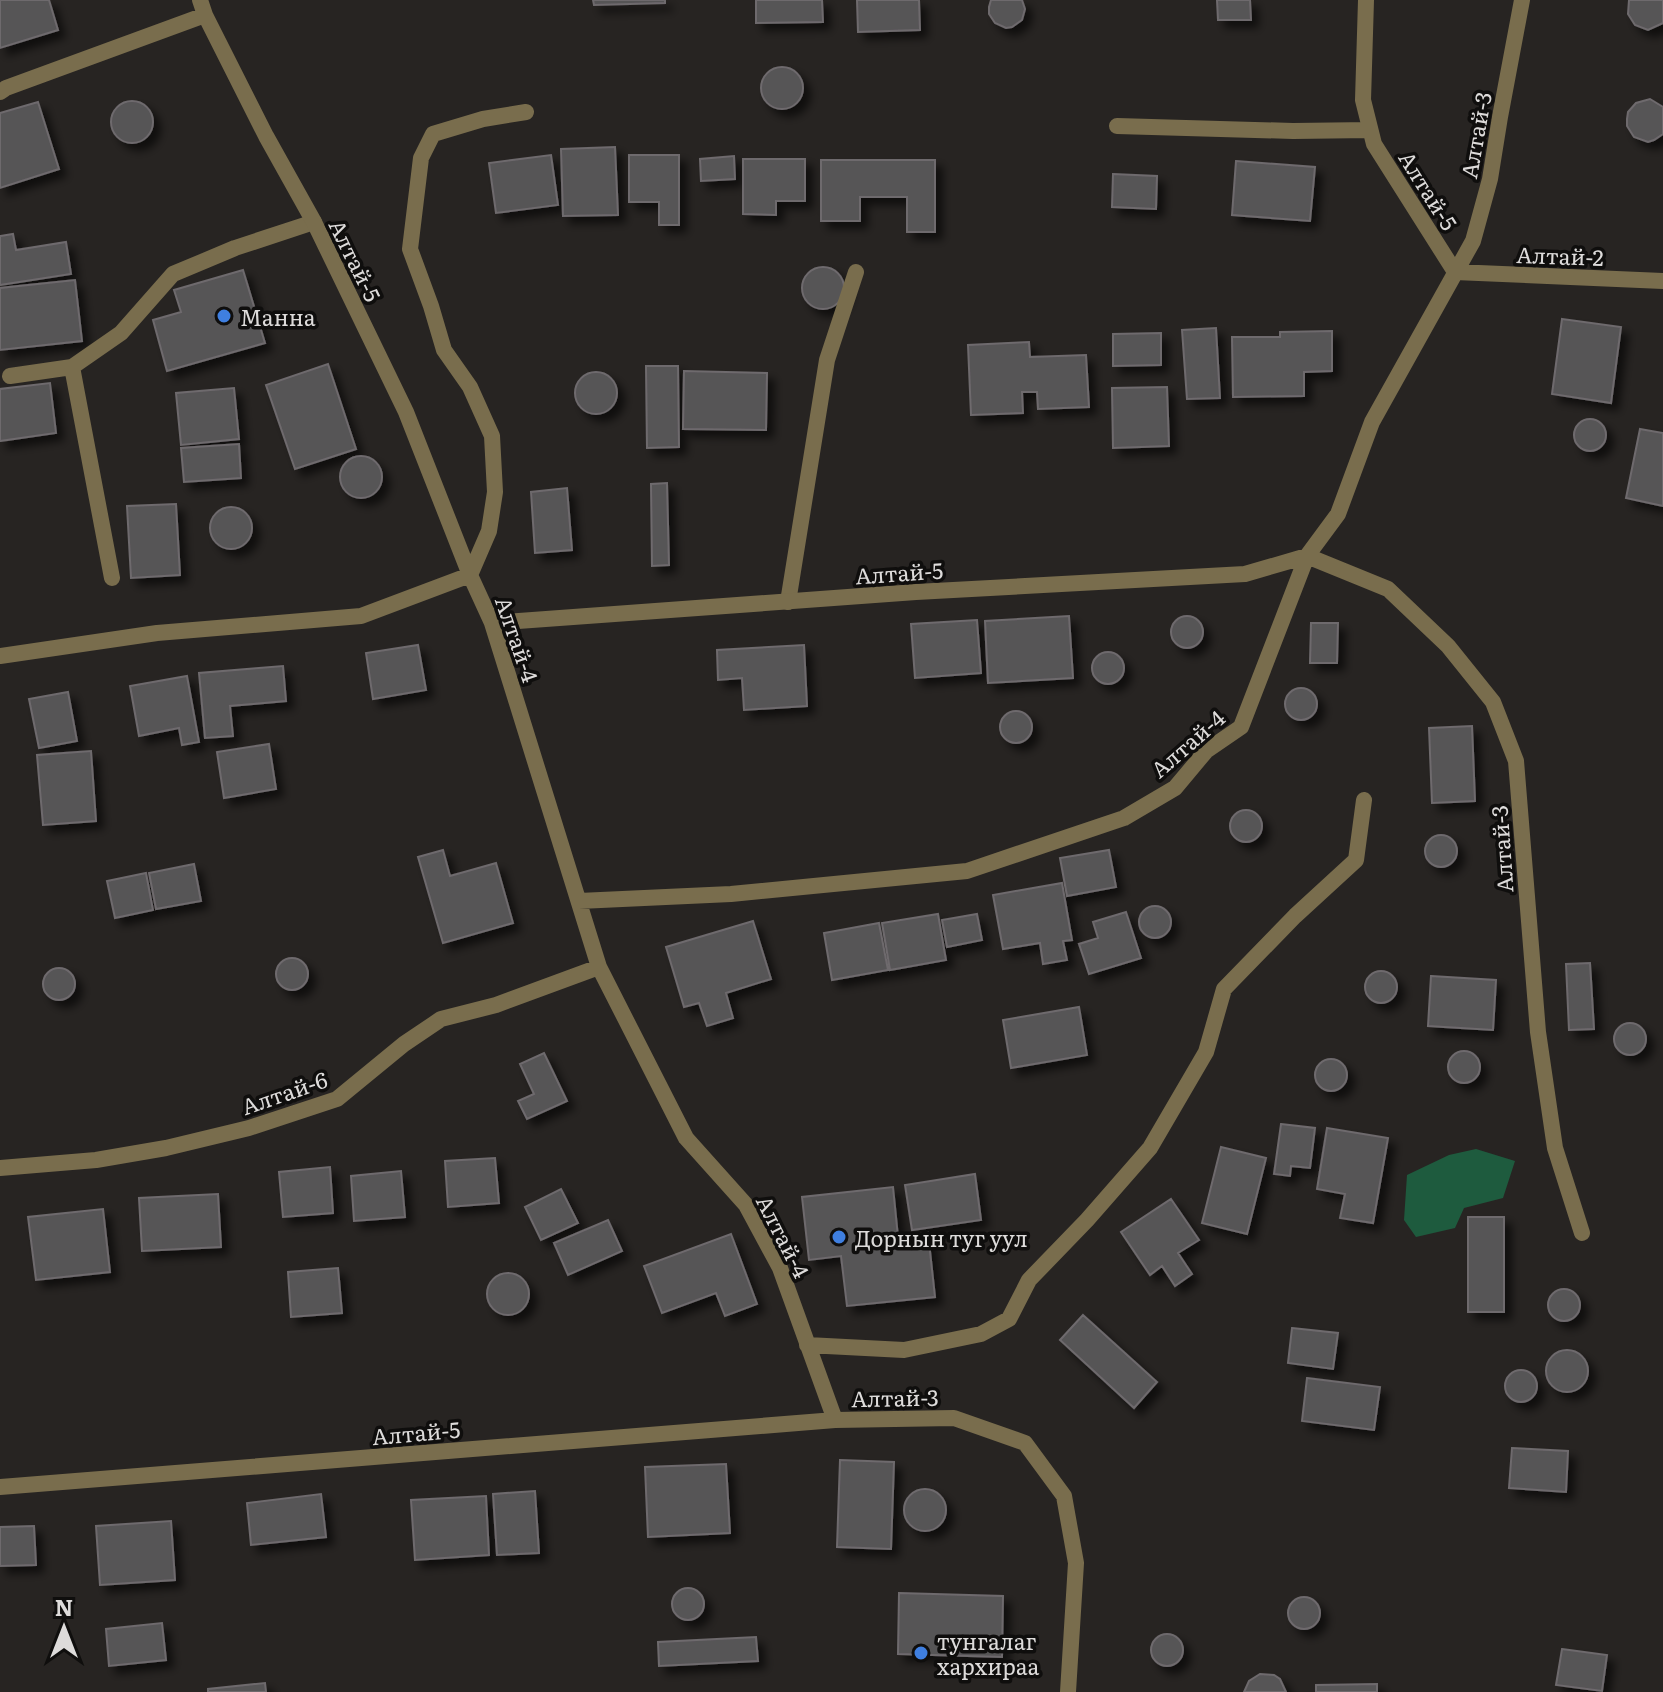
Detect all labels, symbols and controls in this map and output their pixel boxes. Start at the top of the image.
street label: Алтай-3 [1451,89,1499,181]
street label: Алтай-5 [1392,144,1466,236]
street label: Алтай-5 [322,213,390,307]
street label: Алтай-2 [1516,237,1604,273]
place label: Манна [240,300,316,333]
marker: Манна [215,307,233,325]
street label: Алтай-5 [854,552,944,592]
street label: Алтай-4 [488,591,548,687]
street label: Алтай-4 [1143,701,1231,785]
street label: Алтай-3 [1481,804,1521,894]
street label: Алтай-6 [237,1062,332,1122]
street label: Алтай-4 [749,1189,819,1283]
place label: Дорнын туг уул [855,1221,1028,1254]
marker: Дорнын туг уул [830,1228,848,1246]
street label: Алтай-3 [851,1380,939,1414]
street label: Алтай-5 [371,1412,461,1452]
north arrow [24,1588,104,1668]
text: N [55,1590,73,1623]
place label: тунгалаг хархираа [937,1624,1040,1682]
marker: тунгалаг хархираа [912,1644,930,1662]

